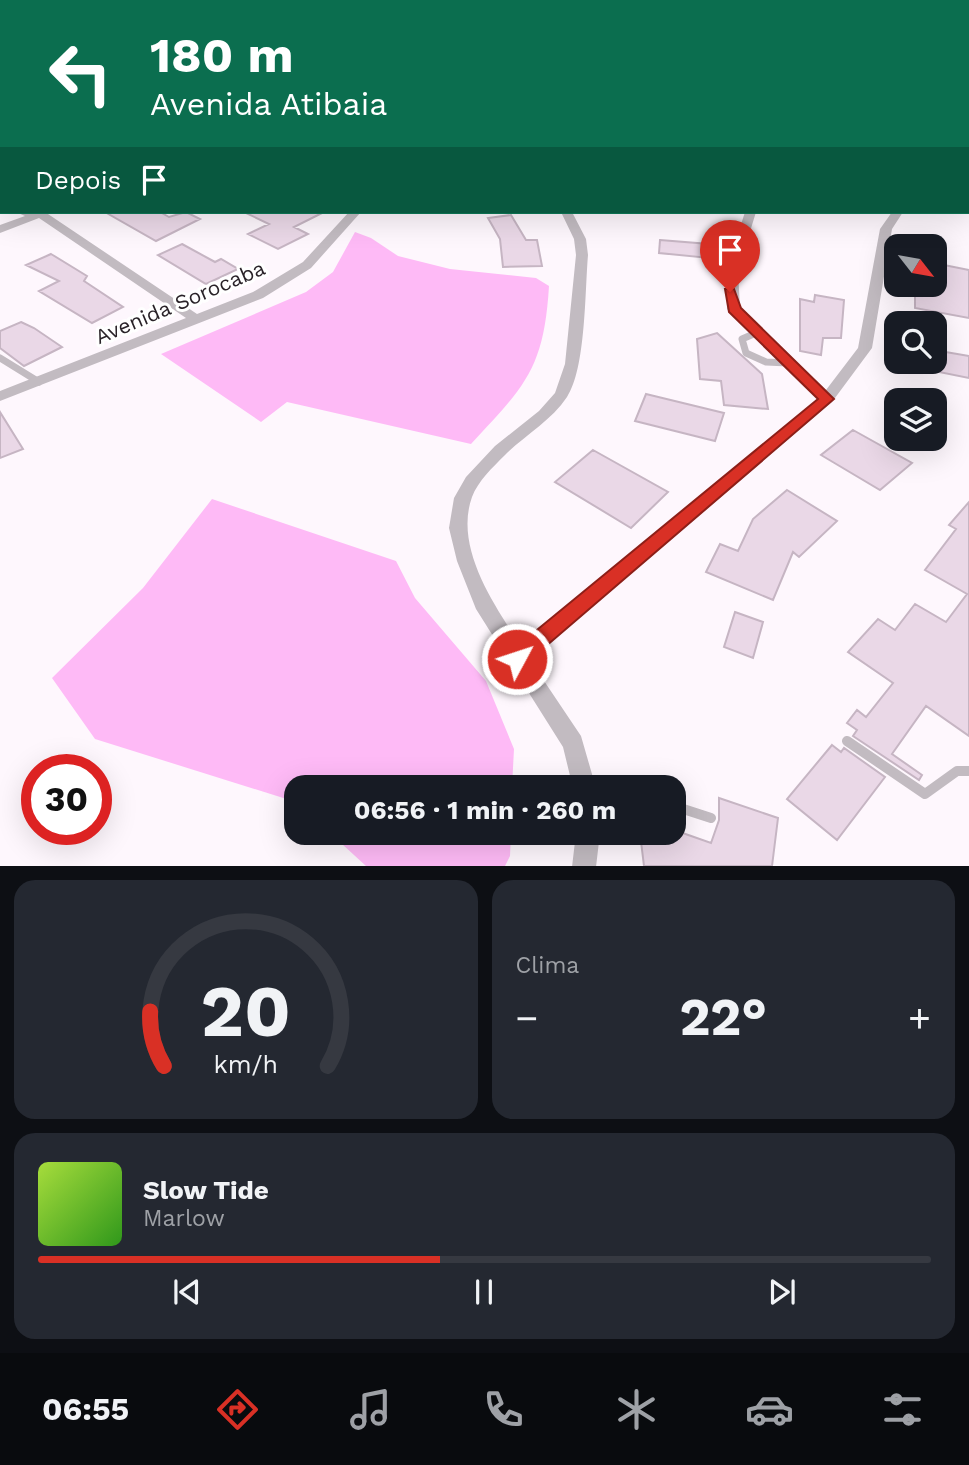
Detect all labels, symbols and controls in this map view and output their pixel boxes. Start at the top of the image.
text: 180 m [150,26,294,84]
icon: left [35,28,126,119]
text: Avenida Atibaia [150,85,387,123]
icon: arrive [135,161,173,199]
text: Depois [35,165,121,195]
pin [700,220,760,292]
icon: arrive [711,231,749,269]
north arrow [884,234,947,298]
map controls [884,234,947,451]
street label: Avenida Sorocaba [91,255,269,349]
button: search [884,311,947,374]
button: layers [884,388,947,451]
position arrow [480,622,554,696]
speed limit sign: 30 [21,754,112,845]
text: 06:56 · 1 min · 260 m [354,795,616,825]
text: Clima [516,952,579,979]
text: 20 [201,968,291,1054]
text: 22° [679,987,767,1048]
text: − [516,996,538,1040]
text: + [908,996,931,1040]
text: km/h [214,1049,278,1078]
text: Slow Tide [143,1175,269,1205]
text: Marlow [143,1205,225,1232]
icon: previous [168,1273,206,1311]
icon: pause [465,1273,503,1311]
icon: next [763,1273,801,1311]
icon: directions [213,1385,262,1434]
icon: music [346,1385,395,1434]
icon: phone [479,1385,528,1434]
icon: climate [612,1385,661,1434]
icon: car [745,1385,794,1434]
icon: filters [878,1385,927,1434]
text: 06:55 [42,1390,129,1428]

